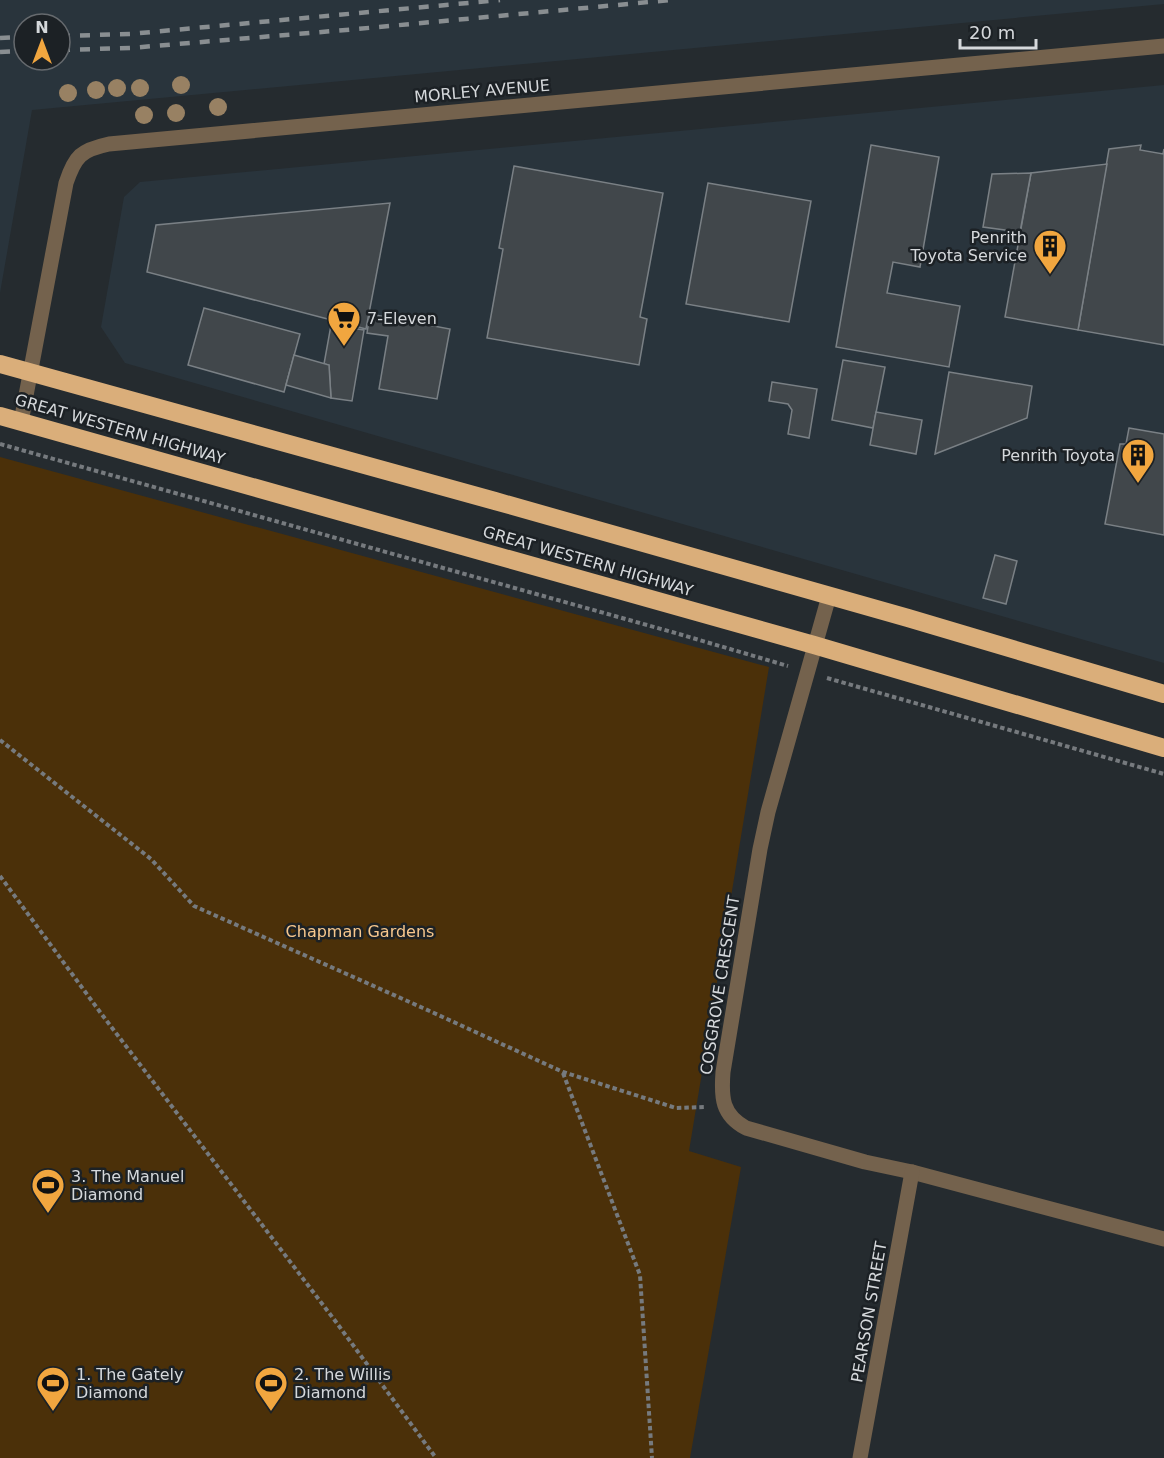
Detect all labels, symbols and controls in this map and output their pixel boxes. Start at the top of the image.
north arrow [12,12,72,72]
scale bar [960,12,1036,50]
text: N [35,18,49,37]
text: 20 m [969,22,1015,43]
street label: MORLEY AVENUE [413,76,551,106]
place label: Penrith Toyota Service [910,228,1027,265]
building icon: Penrith Toyota Service [1032,228,1068,275]
supermarket icon: 7-Eleven [326,300,362,347]
place label: 7-Eleven [367,309,437,328]
street label: GREAT WESTERN HIGHWAY [13,390,228,468]
building icon: Penrith Toyota [1120,437,1156,484]
place label: Penrith Toyota [1001,446,1115,465]
street label: GREAT WESTERN HIGHWAY [481,522,696,600]
street label: COSGROVE CRESCENT [696,894,744,1076]
park label: Chapman Gardens [286,922,434,941]
sports icon: 3. The Manuel Diamond [30,1167,66,1214]
place label: 3. The Manuel Diamond [71,1167,184,1204]
street label: PEARSON STREET [847,1240,891,1384]
sports icon: 1. The Gately Diamond [35,1365,71,1412]
place label: 1. The Gately Diamond [76,1365,183,1402]
sports icon: 2. The Willis Diamond [253,1365,289,1412]
place label: 2. The Willis Diamond [294,1365,391,1402]

